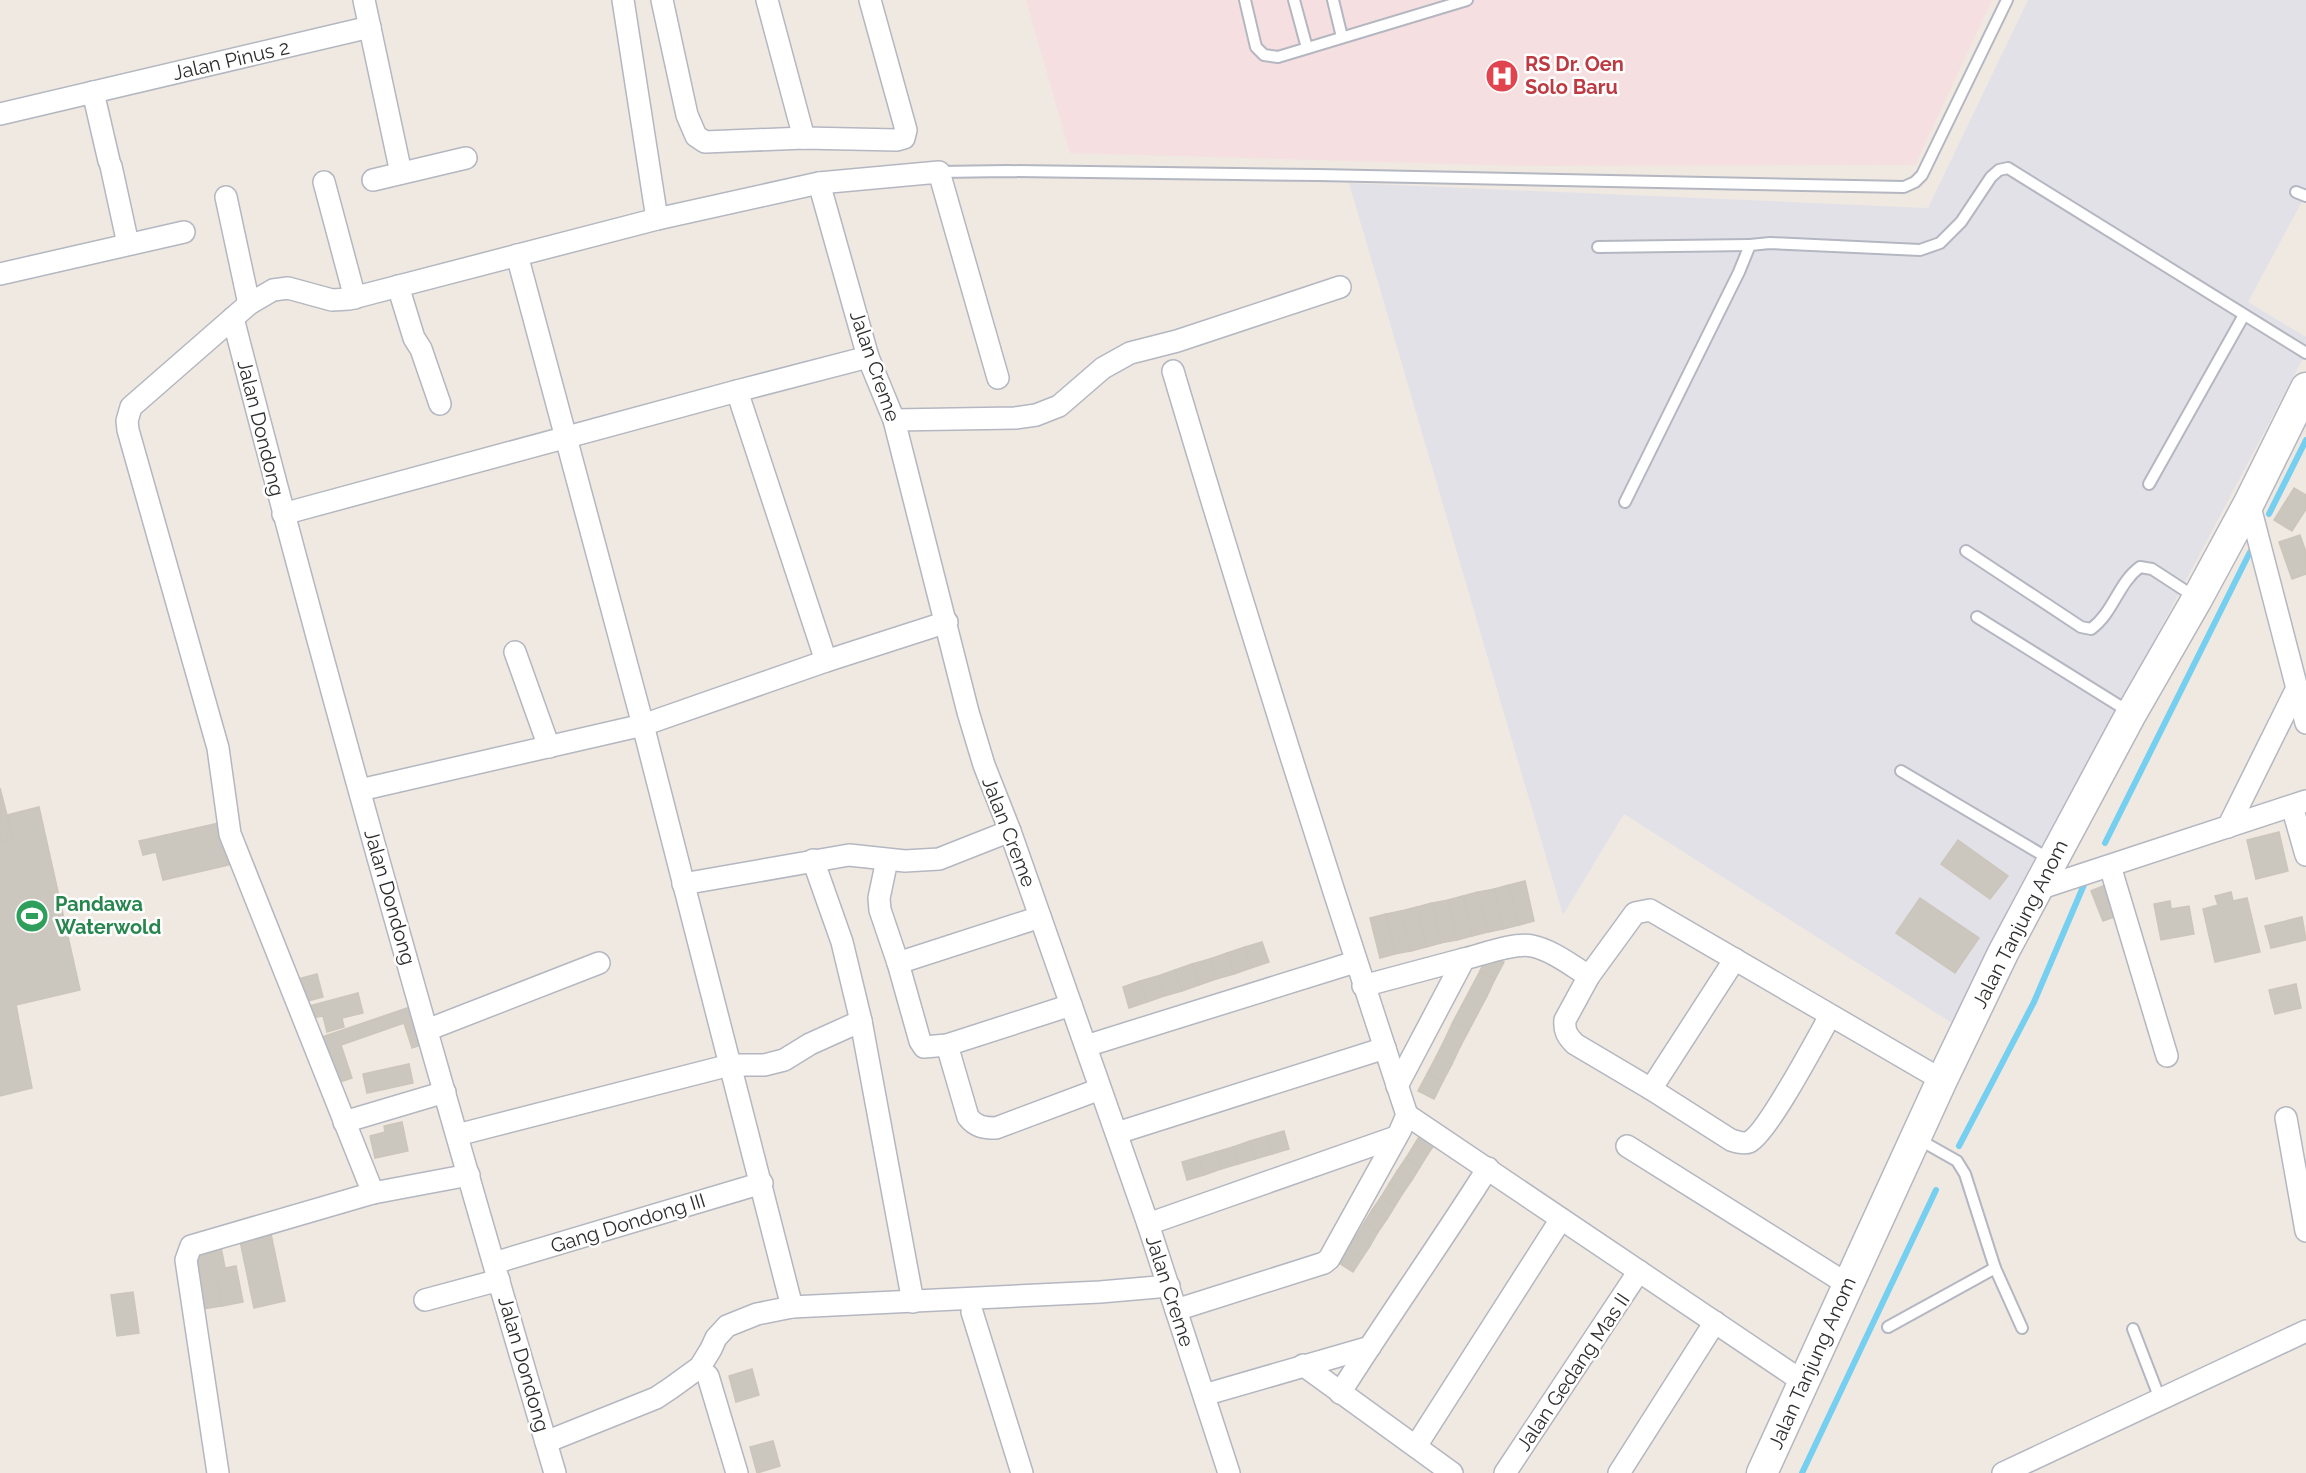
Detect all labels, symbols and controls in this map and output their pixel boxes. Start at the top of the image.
street label: Jalan Pinus 2 [170,35,292,85]
place label: RS Dr. Oen Solo Baru [1525,52,1624,99]
hospital icon: RS Dr. Oen Solo Baru [1484,58,1520,94]
street label: Jalan Creme [845,307,905,425]
street label: Jalan Dondong [232,357,290,499]
street label: Jalan Creme [977,774,1041,891]
street label: Jalan Dondong [359,827,421,967]
street label: Jalan Tanjung Anom [1967,836,2073,1012]
place label: Pandawa Waterwold [55,892,161,939]
sports icon: Pandawa Waterwold [14,898,50,934]
street label: Gang Dondong III [548,1188,708,1258]
street label: Jalan Creme [1141,1232,1199,1350]
street label: Jalan Tanjung Anom [1763,1273,1861,1453]
street label: Jalan Gedang Mas II [1511,1289,1635,1455]
street label: Jalan Dondong [493,1294,555,1434]

